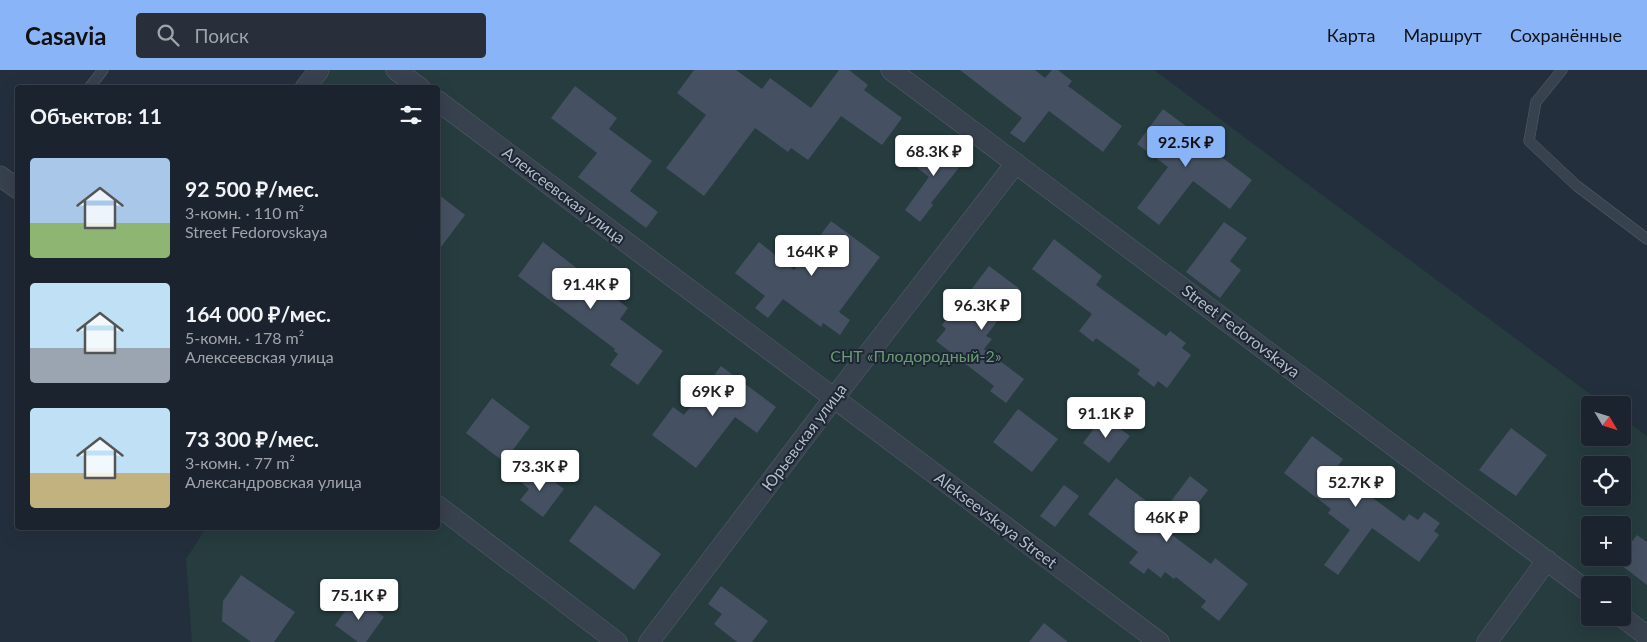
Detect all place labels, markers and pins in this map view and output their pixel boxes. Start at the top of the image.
pin: 92.5K ₽ [1140,126,1232,168]
pin: 68.3K ₽ [888,134,980,177]
pin: 164K ₽ [771,234,853,277]
pin: 91.4K ₽ [545,268,637,310]
pin: 96.3K ₽ [936,288,1028,331]
pin: 69K ₽ [678,374,748,417]
pin: 91.1K ₽ [1060,396,1152,439]
pin: 73.3K ₽ [494,450,586,492]
pin: 52.7K ₽ [1310,466,1402,508]
pin: 46K ₽ [1132,500,1202,543]
pin: 75.1K ₽ [313,578,405,621]

